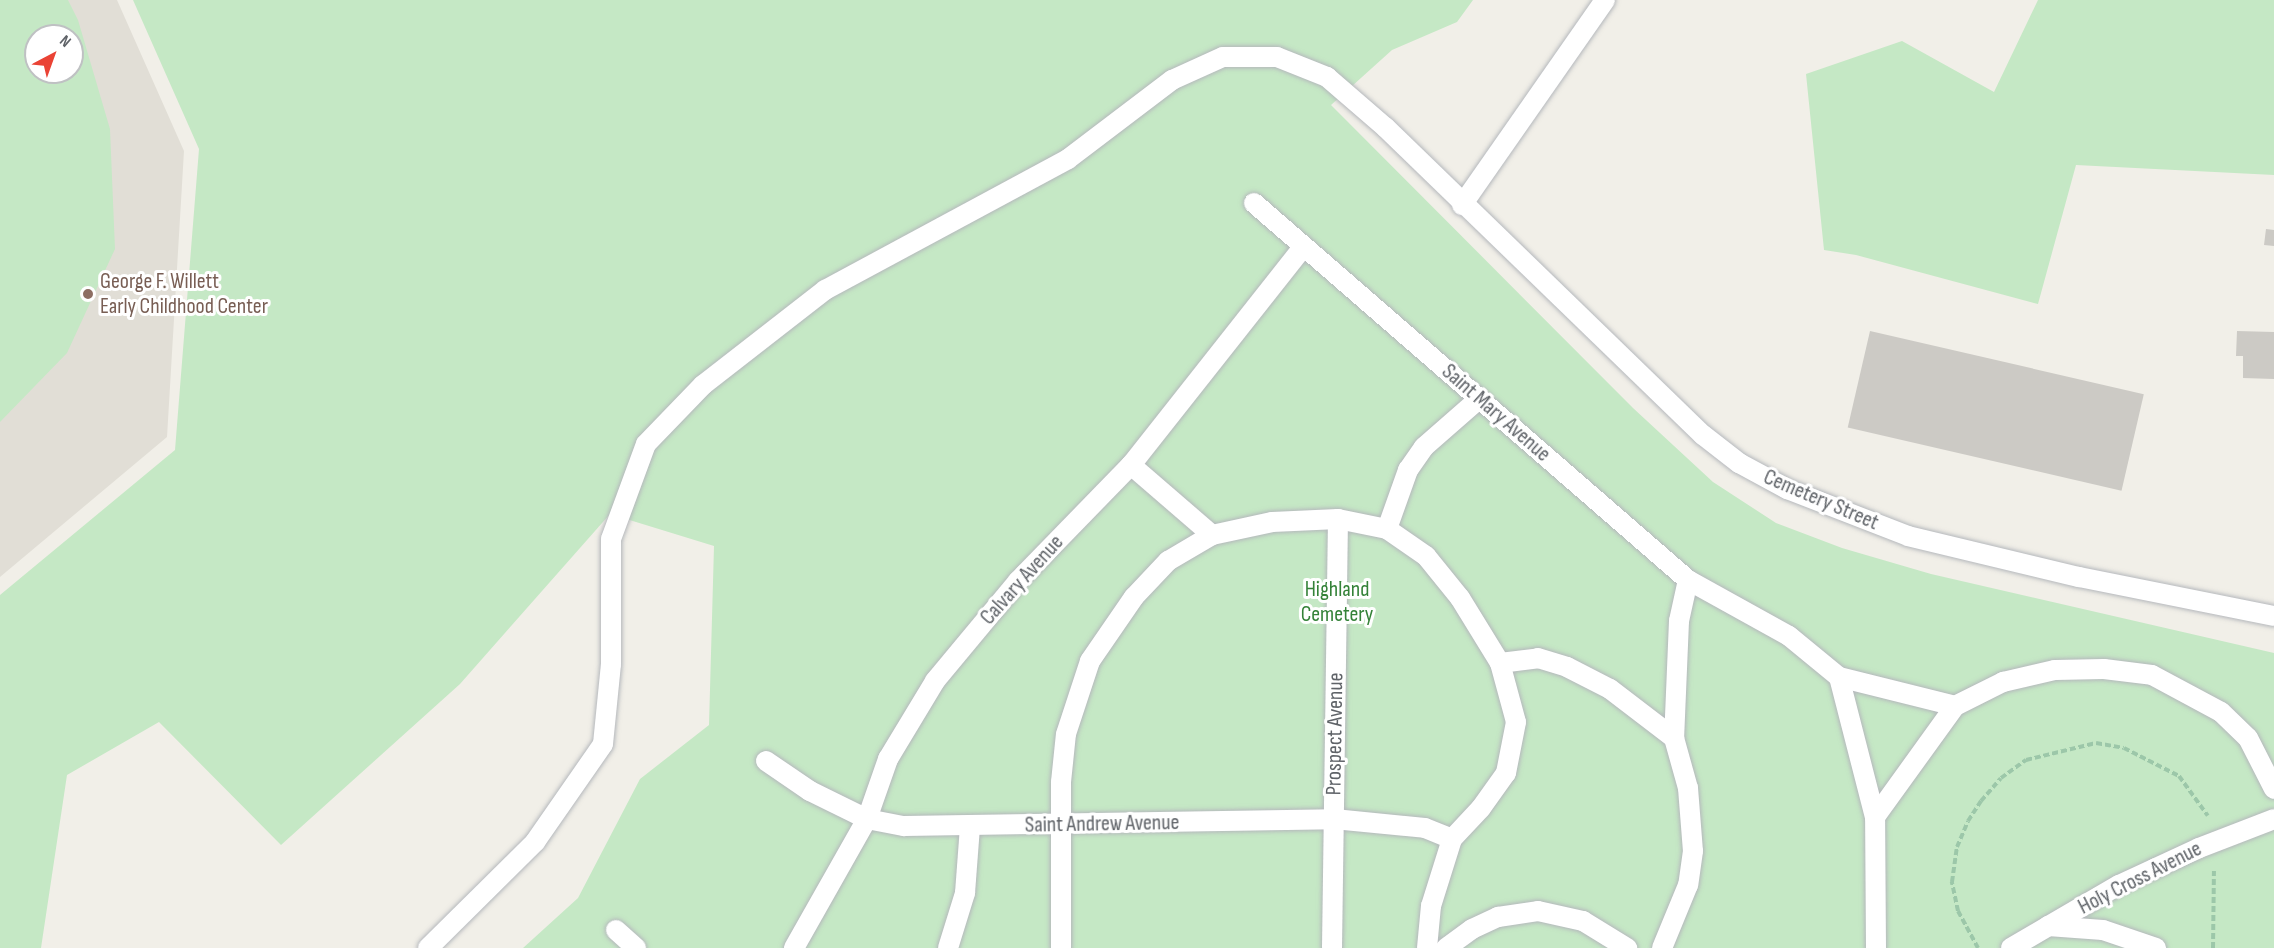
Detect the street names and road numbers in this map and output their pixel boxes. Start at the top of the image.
street label: Saint Mary Avenue [1436,359,1556,467]
street label: Cemetery Street [1759,464,1883,536]
street label: Calvary Avenue [975,530,1069,630]
street label: Prospect Avenue [1321,672,1349,796]
street label: Saint Andrew Avenue [1025,809,1179,839]
street label: Holy Cross Avenue [2074,836,2206,920]

